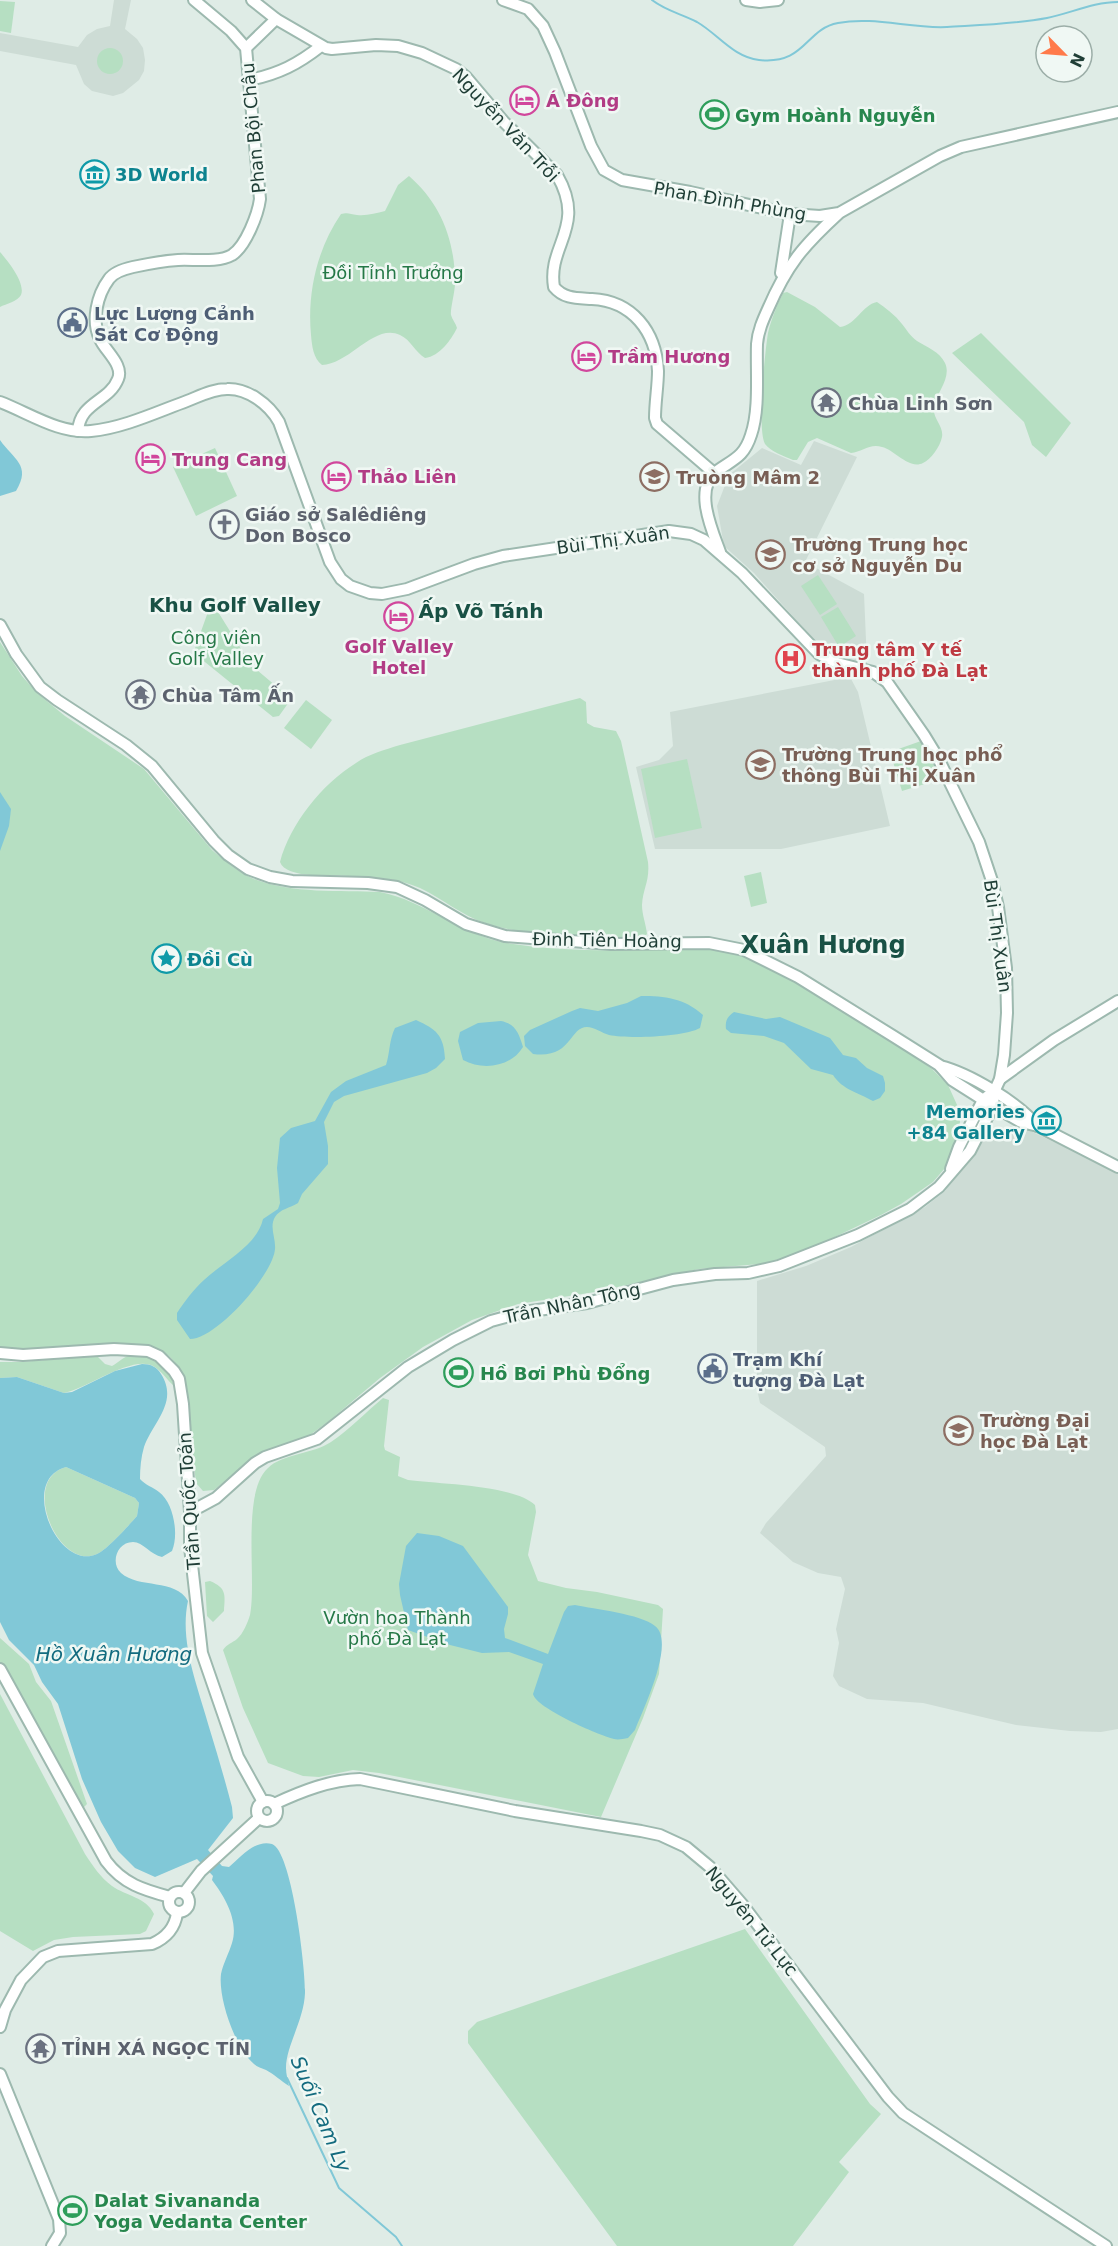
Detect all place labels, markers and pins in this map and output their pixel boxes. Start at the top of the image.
hotel icon: Á Đông [509,84,541,116]
place label: Á Đông [546,90,619,111]
sports icon: Gym Hoành Nguyễn [698,99,730,131]
place label: Gym Hoành Nguyễn [735,105,936,126]
museum icon: 3D World [78,158,110,190]
place label: 3D World [115,164,208,185]
place label: Lực Lượng Cảnh Sát Cơ Động [94,303,255,345]
public building icon: Lực Lượng Cảnh Sát Cơ Động [57,307,89,339]
hotel icon: Trầm Hương [571,340,603,372]
place label: Trầm Hương [608,346,730,367]
temple icon: Chùa Linh Sơn [811,387,843,419]
place label: Chùa Linh Sơn [848,393,993,414]
hotel icon: Trung Cang [135,443,167,475]
place label: Trung Cang [172,449,287,470]
hotel icon: Thảo Liên [321,460,353,492]
school or university icon: Truòng Mâm 2 [639,461,671,493]
place label: Thảo Liên [358,466,457,487]
place label: Truòng Mâm 2 [676,467,820,488]
place label: Giáo sở Salêdiêng Don Bosco [245,504,427,546]
church icon: Giáo sở Salêdiêng Don Bosco [208,508,240,540]
place label: Trường Trung học cơ sở Nguyễn Du [792,534,968,576]
school or university icon: Trường Trung học cơ sở Nguyễn Du [755,538,787,570]
hotel icon: Golf Valley Hotel [383,601,415,633]
place label: Golf Valley Hotel [345,636,454,678]
place label: Trung tâm Y tế thành phố Đà Lạt [812,639,988,681]
hospital icon: Trung tâm Y tế thành phố Đà Lạt [775,643,807,675]
temple icon: Chùa Tâm Ấn [125,679,157,711]
place label: Chùa Tâm Ấn [162,683,294,706]
place label: Trường Trung học phổ thông Bùi Thị Xuân [782,744,1003,786]
school or university icon: Trường Trung học phổ thông Bùi Thị Xuân [745,748,777,780]
place icon: Đồi Cù [150,943,182,975]
place label: Đồi Cù [187,949,253,970]
place label: Memories +84 Gallery [907,1101,1025,1143]
museum icon: Memories +84 Gallery [1030,1105,1062,1137]
place label: Trạm Khí tượng Đà Lạt [733,1349,865,1391]
public building icon: Trạm Khí tượng Đà Lạt [696,1353,728,1385]
sports icon: Hồ Bơi Phù Đổng [443,1357,475,1389]
place label: Hồ Bơi Phù Đổng [480,1363,650,1384]
place label: Trường Đại học Đà Lạt [980,1410,1090,1452]
school or university icon: Trường Đại học Đà Lạt [943,1414,975,1446]
temple icon: TỈNH XÁ NGỌC TÍN [25,2032,57,2064]
place label: TỈNH XÁ NGỌC TÍN [62,2037,250,2059]
place label: Dalat Sivananda Yoga Vedanta Center [93,2190,307,2232]
sports icon: Dalat Sivananda Yoga Vedanta Center [57,2194,89,2226]

